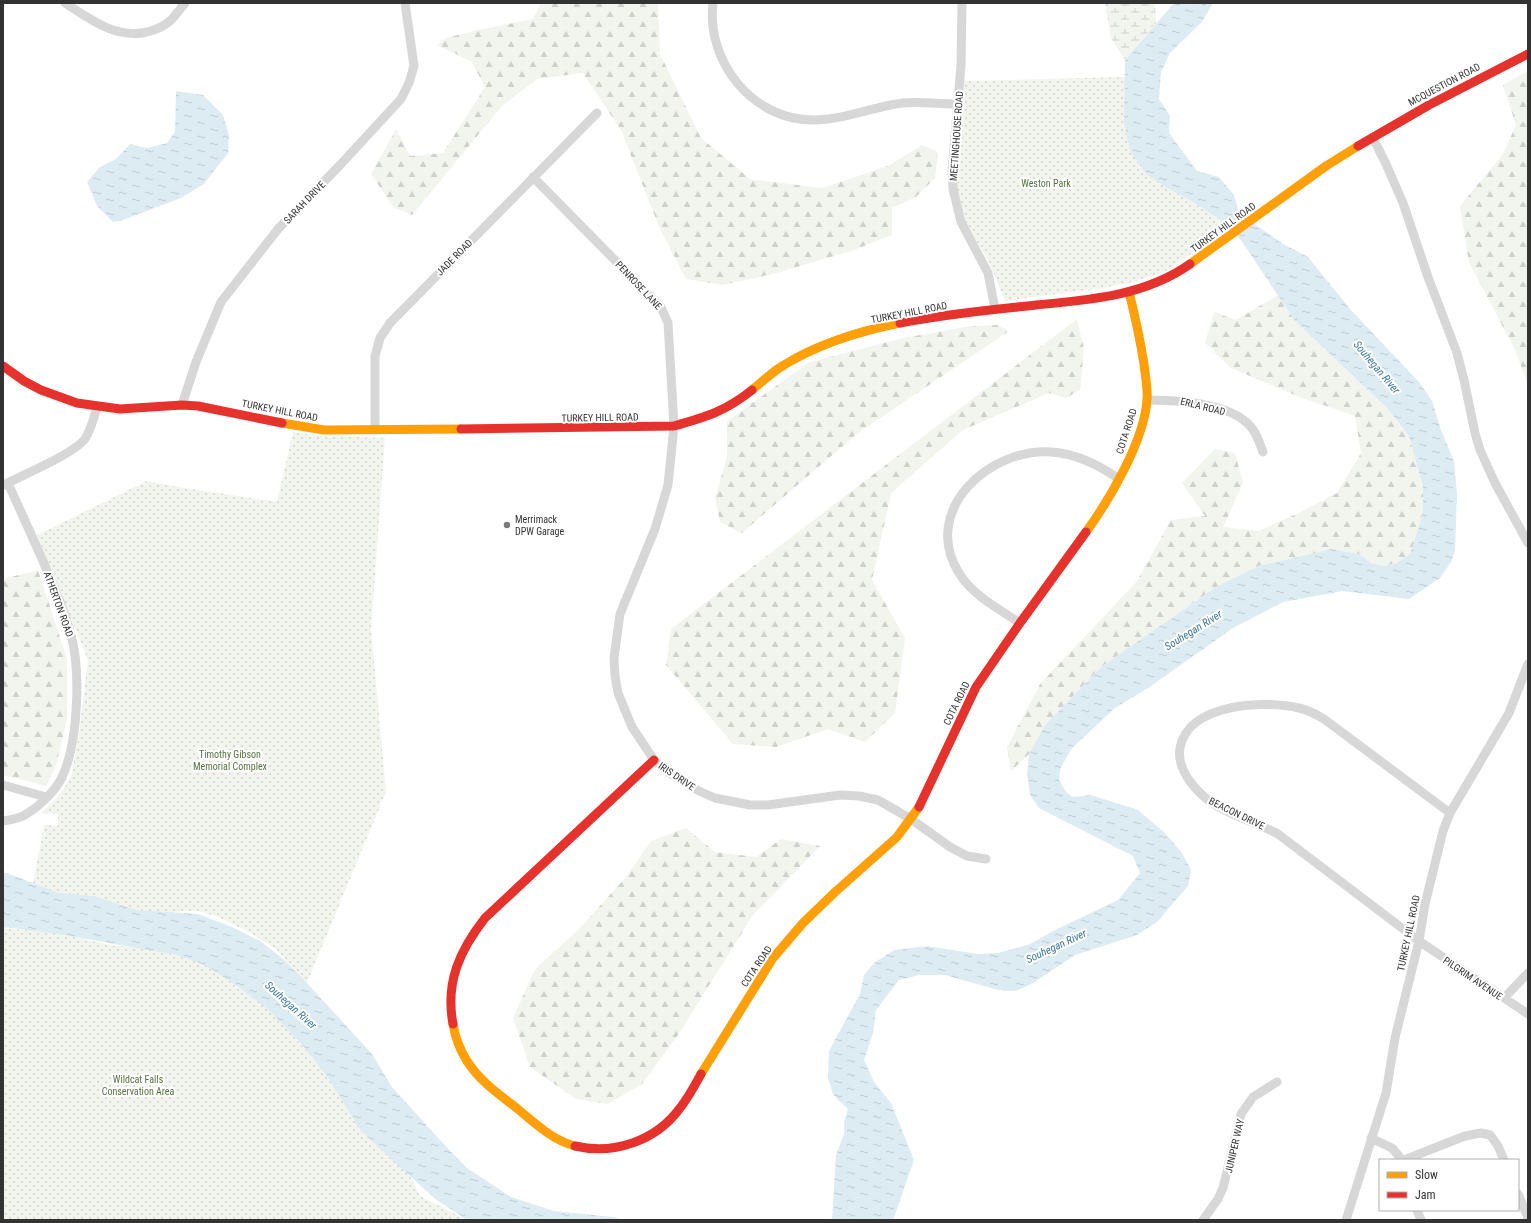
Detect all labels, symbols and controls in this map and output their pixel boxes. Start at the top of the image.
street label: MCQUESTION ROAD [1406,61,1482,108]
street label: MEETINGHOUSE ROAD [948,90,965,181]
park label: Weston Park [1021,178,1071,189]
street label: SARAH DRIVE [281,179,327,226]
street label: TURKEY HILL ROAD [1189,200,1258,255]
street label: JADE ROAD [434,237,475,278]
street label: PENROSE LANE [613,259,664,312]
street label: TURKEY HILL ROAD [870,300,948,325]
water label: Souhegan River [1351,338,1403,397]
street label: ERLA ROAD [1179,396,1227,417]
street label: TURKEY HILL ROAD [241,398,319,423]
street label: COTA ROAD [1114,407,1139,455]
street label: TURKEY HILL ROAD [561,411,639,424]
place label: Merrimack DPW Garage [515,514,564,537]
marker: Merrimack DPW Garage [502,520,512,530]
street label: ATHERTON ROAD [42,570,76,639]
water label: Souhegan River [1162,607,1225,653]
street label: COTA ROAD [941,679,972,727]
park label: Timothy Gibson Memorial Complex [193,749,268,772]
street label: IRIS DRIVE [656,760,697,793]
street label: BEACON DRIVE [1207,795,1266,832]
street label: TURKEY HILL ROAD [1395,894,1422,972]
water label: Souhegan River [1024,926,1089,966]
street label: COTA ROAD [739,943,774,989]
street label: PILGRIM AVENUE [1441,955,1504,1002]
water label: Souhegan River [262,979,320,1032]
park label: Wildcat Falls Conservation Area [102,1074,174,1097]
street label: JUNIPER WAY [1223,1117,1246,1174]
legend [1379,1159,1519,1211]
text: Slow [1415,1168,1438,1182]
text: Jam [1415,1188,1436,1202]

